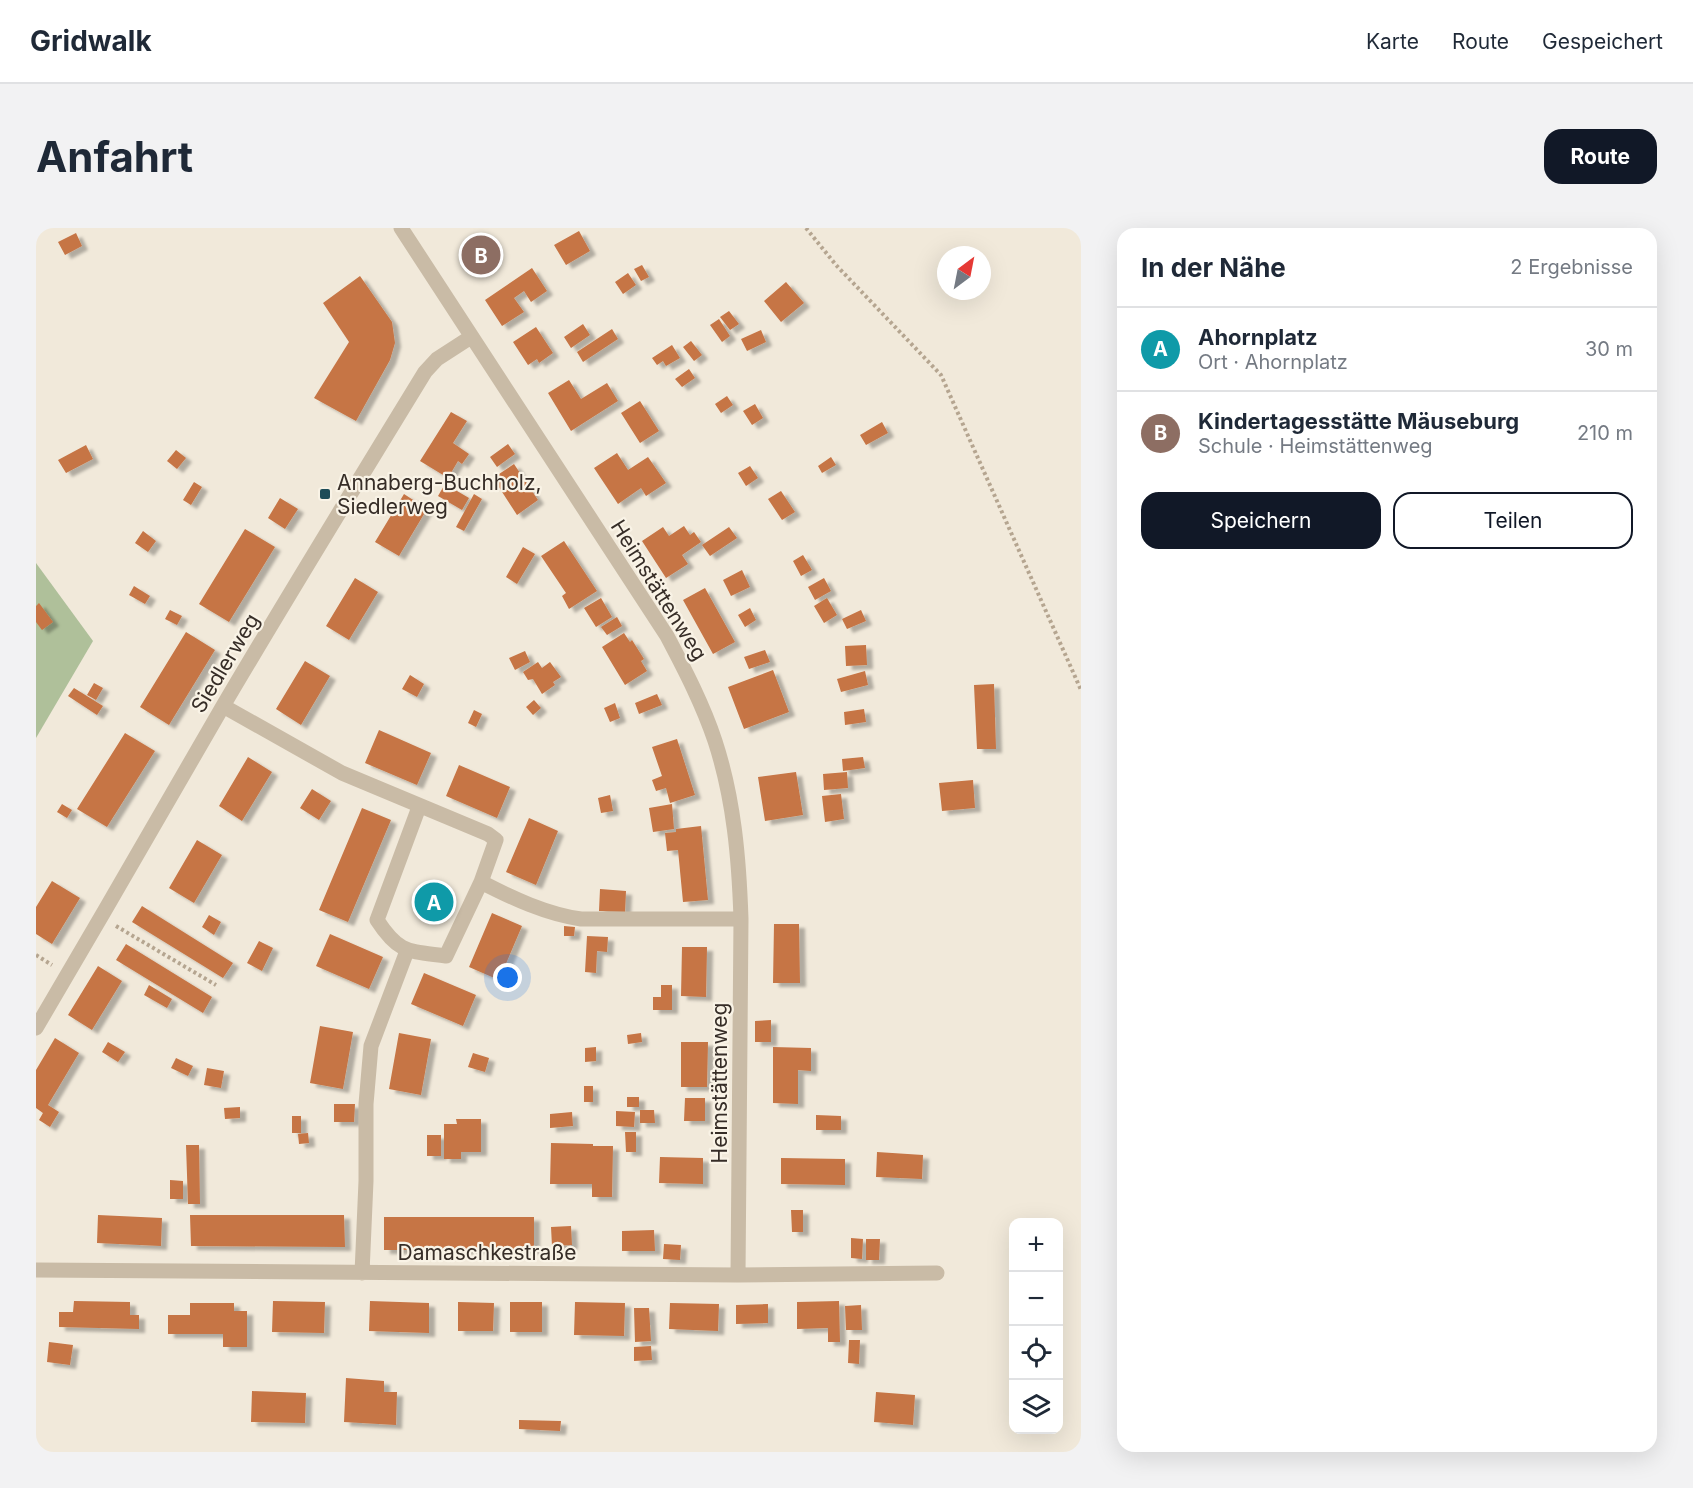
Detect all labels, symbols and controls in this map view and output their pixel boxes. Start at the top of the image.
text: Gridwalk [30,24,152,58]
text: Karte [1366,29,1419,54]
text: Route [1452,29,1509,54]
text: Gespeichert [1542,29,1663,54]
button: Route [1544,129,1657,184]
text: Anfahrt [36,131,193,182]
pin: B [462,232,500,278]
north arrow [937,246,991,300]
text: In der Nähe [1141,252,1286,283]
text: 2 Ergebnisse [1510,255,1633,279]
text: Ahornplatz [1198,324,1318,350]
text: A [1153,337,1168,361]
text: 30 m [1585,337,1633,361]
text: Ort · Ahornplatz [1198,350,1348,374]
text: Kindertagesstätte Mäuseburg [1198,408,1519,434]
text: B [1154,421,1167,445]
text: 210 m [1577,421,1633,445]
text: Schule · Heimstättenweg [1198,434,1433,458]
place label: Annaberg-Buchholz, Siedlerweg [337,470,542,519]
marker: Annaberg-Buchholz, Siedlerweg [318,487,332,501]
button: Speichern [1141,492,1381,549]
button: Teilen [1393,492,1633,549]
street label: Heimstättenweg [606,515,712,665]
street label: Siedlerweg [186,609,264,717]
pin: A [414,880,454,924]
your location [493,963,522,992]
street label: Heimstättenweg [707,1003,732,1163]
map controls [1009,1218,1063,1434]
button: + [1009,1218,1063,1272]
street label: Damaschkestraße [398,1240,576,1265]
button: − [1009,1272,1063,1326]
button: locate [1009,1326,1063,1380]
button: layers [1009,1380,1063,1434]

